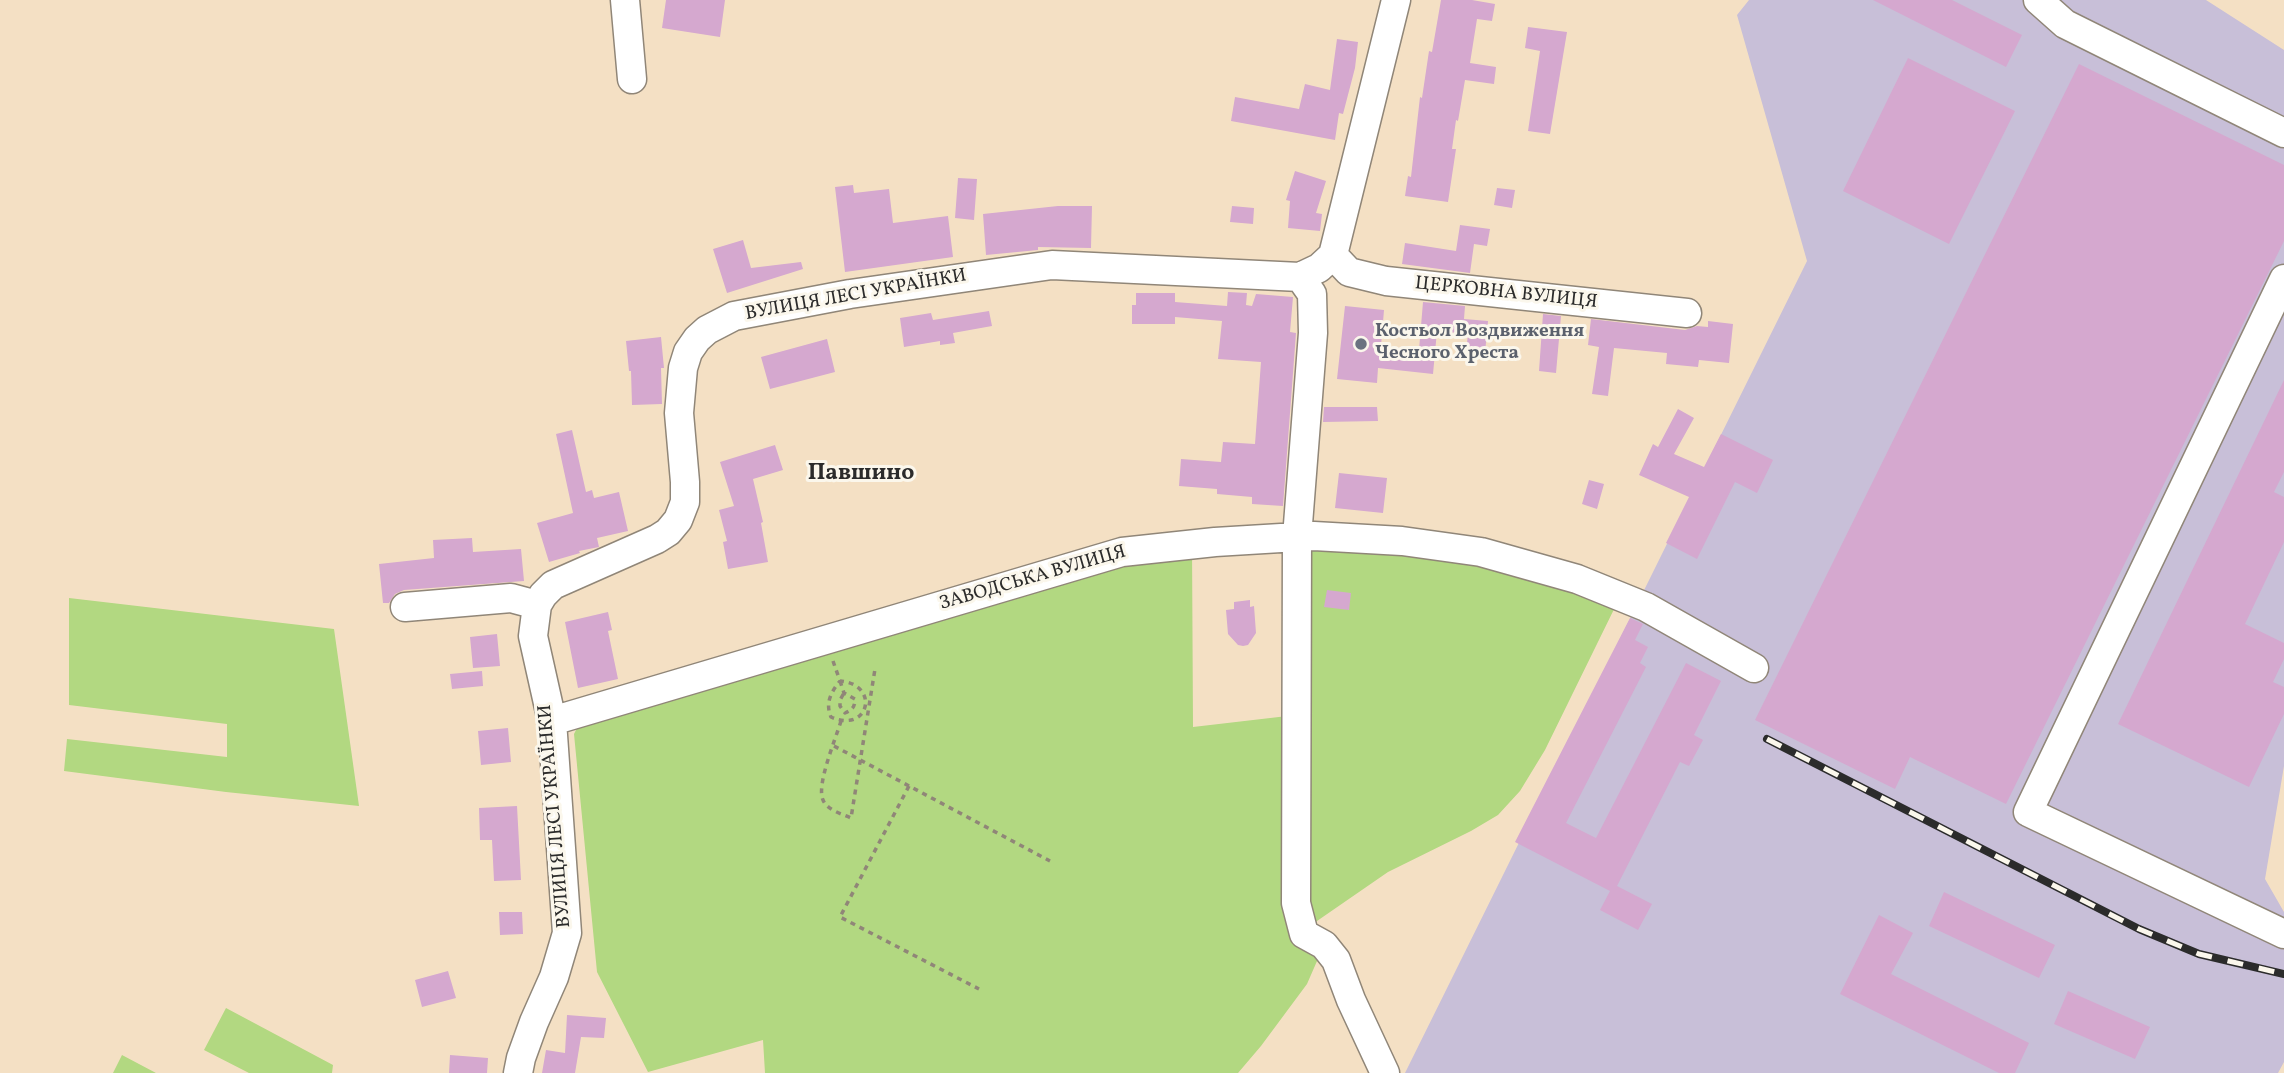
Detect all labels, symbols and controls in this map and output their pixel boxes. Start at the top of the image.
street label: ВУЛИЦЯ ЛЕСІ УКРАЇНКИ [744,265,968,327]
street label: ЦЕРКОВНА ВУЛИЦЯ [1414,273,1598,315]
place label: Костьол Воздвиження Чесного Хреста [1375,322,1584,366]
marker: Костьол Воздвиження Чесного Хреста [1353,336,1369,352]
district label: Павшино [808,461,914,489]
street label: ЗАВОДСЬКА ВУЛИЦЯ [937,541,1129,617]
street label: ВУЛИЦЯ ЛЕСІ УКРАЇНКИ [535,703,577,929]

